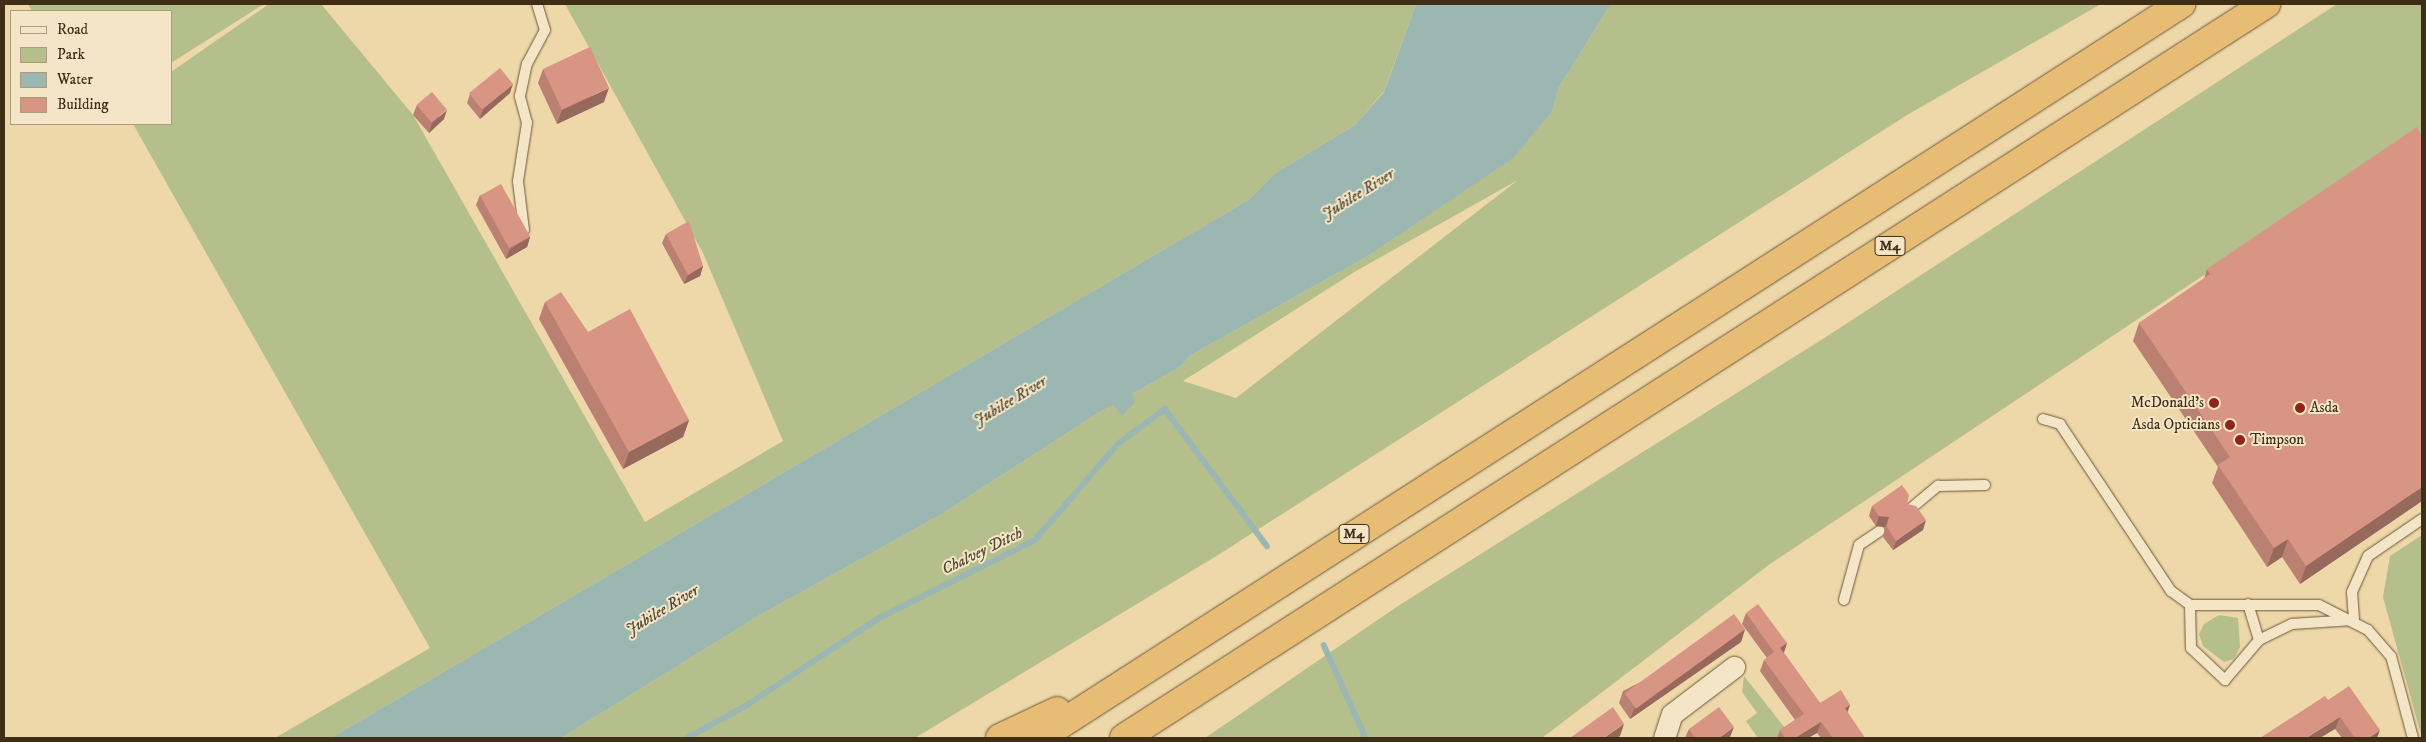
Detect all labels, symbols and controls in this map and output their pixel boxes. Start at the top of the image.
legend [10,10,172,125]
text: Road [57,20,88,39]
text: Park [57,45,85,64]
text: Water [57,70,93,89]
text: Building [57,95,109,114]
water label: Jubilee River [1318,164,1398,224]
road number: M4 [1874,235,1906,258]
water label: Jubilee River [970,372,1050,430]
place label: McDonald's [2131,394,2204,412]
marker: McDonald's [2208,397,2220,409]
place label: Asda [2310,399,2338,417]
marker: Asda [2294,402,2306,414]
place label: Asda Opticians [2132,416,2220,434]
marker: Asda Opticians [2224,419,2236,431]
place label: Timpson [2250,431,2304,449]
marker: Timpson [2234,434,2246,446]
road number: M4 [1338,522,1370,546]
water label: Chalvey Ditch [938,523,1026,579]
water label: Jubilee River [622,581,702,639]

